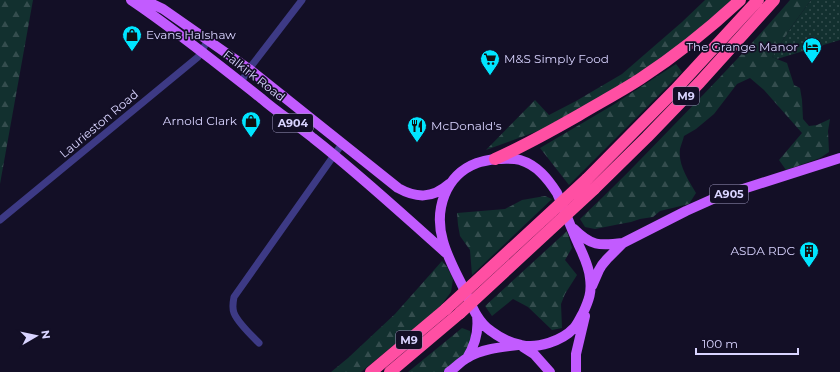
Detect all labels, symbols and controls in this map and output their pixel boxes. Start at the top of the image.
shop icon: Evans Halshaw [121,24,143,52]
place label: Evans Halshaw [146,27,236,42]
hotel icon: The Grange Manor [801,36,823,64]
place label: The Grange Manor [686,39,798,54]
street label: Falkirk Road [220,47,288,104]
supermarket icon: M&S Simply Food [479,48,501,76]
place label: M&S Simply Food [504,51,609,66]
street label: Laurieston Road [56,86,141,161]
road number: M9 [673,87,699,105]
shop icon: Arnold Clark [240,110,262,138]
place label: Arnold Clark [163,113,238,128]
road number: A904 [273,114,313,132]
restaurant icon: McDonald's [406,115,428,143]
place label: McDonald's [431,118,502,133]
road number: A905 [710,185,748,203]
building icon: ASDA RDC [798,240,820,268]
place label: ASDA RDC [730,243,795,258]
north arrow [16,316,56,356]
text: N [38,329,53,340]
scale bar [696,330,798,356]
road number: M9 [396,331,422,349]
text: 100 m [702,336,738,351]

